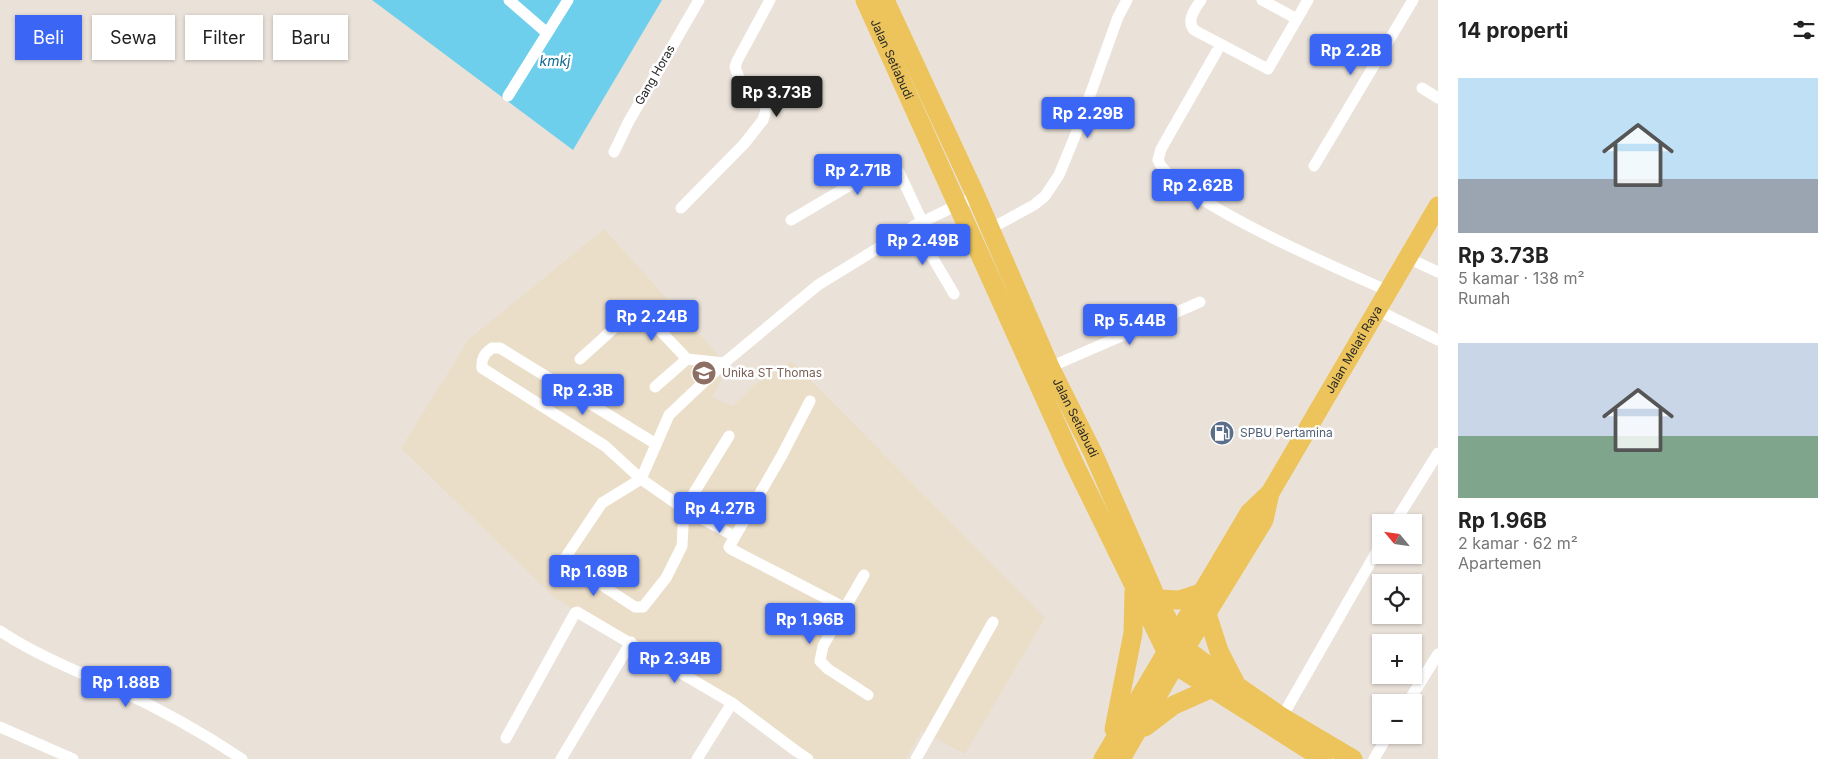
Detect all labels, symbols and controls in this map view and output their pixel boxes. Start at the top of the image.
chip: Beli [15,15,82,60]
chip: Sewa [92,15,175,60]
chip: Filter [185,15,263,60]
chip: Baru [273,15,348,60]
street label: Jalan Setiabudi [868,16,917,102]
icon: filters [1790,16,1818,44]
text: 14 properti [1458,18,1568,43]
pin: Rp 2.2B [1305,34,1397,76]
text: Rp 2.2B [1321,40,1381,60]
street label: Gang Horas [631,42,678,108]
water label: kmkj [539,52,571,69]
pin: Rp 3.73B [725,76,829,118]
text: Rp 3.73B [742,82,812,102]
pin: Rp 2.29B [1036,96,1140,139]
text: Rp 2.29B [1053,103,1123,123]
icon: home [1593,110,1683,200]
pin: Rp 2.71B [806,154,910,196]
text: Rp 2.71B [825,160,891,180]
pin: Rp 2.62B [1146,168,1250,211]
text: Rp 2.62B [1163,175,1233,195]
pin: Rp 2.49B [871,224,975,266]
text: Rp 2.49B [887,230,959,250]
text: Rp 3.73B [1458,243,1549,268]
text: 5 kamar · 138 m² [1458,268,1585,288]
text: Rumah [1458,288,1510,308]
pin: Rp 2.24B [600,300,704,342]
street label: Jalan Melati Raya [1322,303,1385,396]
pin: Rp 5.44B [1078,304,1182,346]
text: Rp 2.24B [616,306,688,326]
text: Rp 5.44B [1094,310,1166,330]
school or university icon: Unika ST Thomas [691,360,717,386]
place label: Unika ST Thomas [722,365,822,380]
pin: Rp 2.3B [537,374,629,416]
street label: Jalan Setiabudi [1050,375,1102,459]
icon: home [1593,375,1683,465]
text: Rp 2.3B [553,380,613,400]
fuel station icon: SPBU Pertamina [1209,420,1235,446]
place label: SPBU Pertamina [1240,425,1333,440]
pin: Rp 4.27B [668,492,772,534]
text: Rp 4.27B [685,498,755,518]
text: Rp 1.96B [1458,508,1547,533]
north arrow [1372,514,1422,564]
map controls [1372,514,1422,744]
text: 2 kamar · 62 m² [1458,533,1578,553]
text: Apartemen [1458,553,1541,573]
pin: Rp 1.69B [542,554,646,597]
text: Rp 1.69B [560,561,628,581]
button: locate [1372,574,1422,624]
pin: Rp 1.96B [758,602,862,645]
text: Rp 1.96B [776,609,844,629]
button: + [1372,634,1422,684]
pin: Rp 2.34B [623,642,727,684]
text: Rp 2.34B [639,648,711,668]
pin: Rp 1.88B [74,666,178,708]
text: Rp 1.88B [92,672,160,692]
button: − [1372,694,1422,744]

